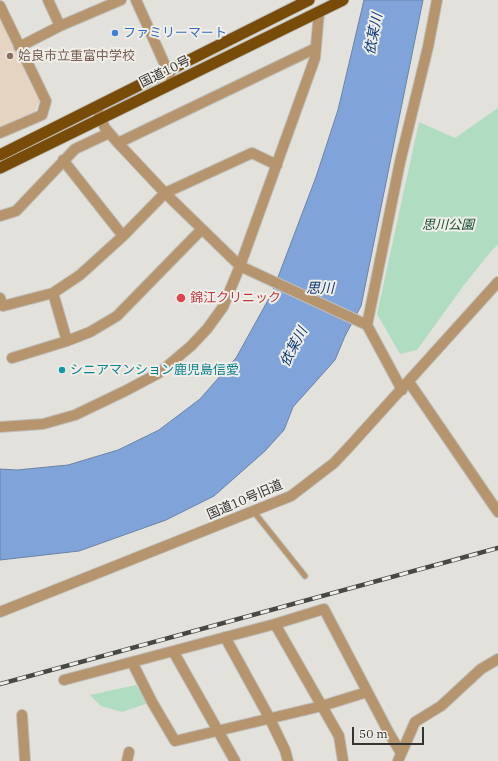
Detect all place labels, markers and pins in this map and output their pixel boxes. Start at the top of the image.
place label: ファミリーマート [123,25,227,41]
marker: ファミリーマート [110,28,120,38]
place label: 姶良市立重富中学校 [18,48,135,64]
marker: 姶良市立重富中学校 [5,51,15,61]
place label: 錦江クリニック [190,290,281,306]
marker: 錦江クリニック [175,292,187,304]
place label: シニアマンション鹿児島信愛 [70,362,239,378]
marker: シニアマンション鹿児島信愛 [57,365,67,375]

